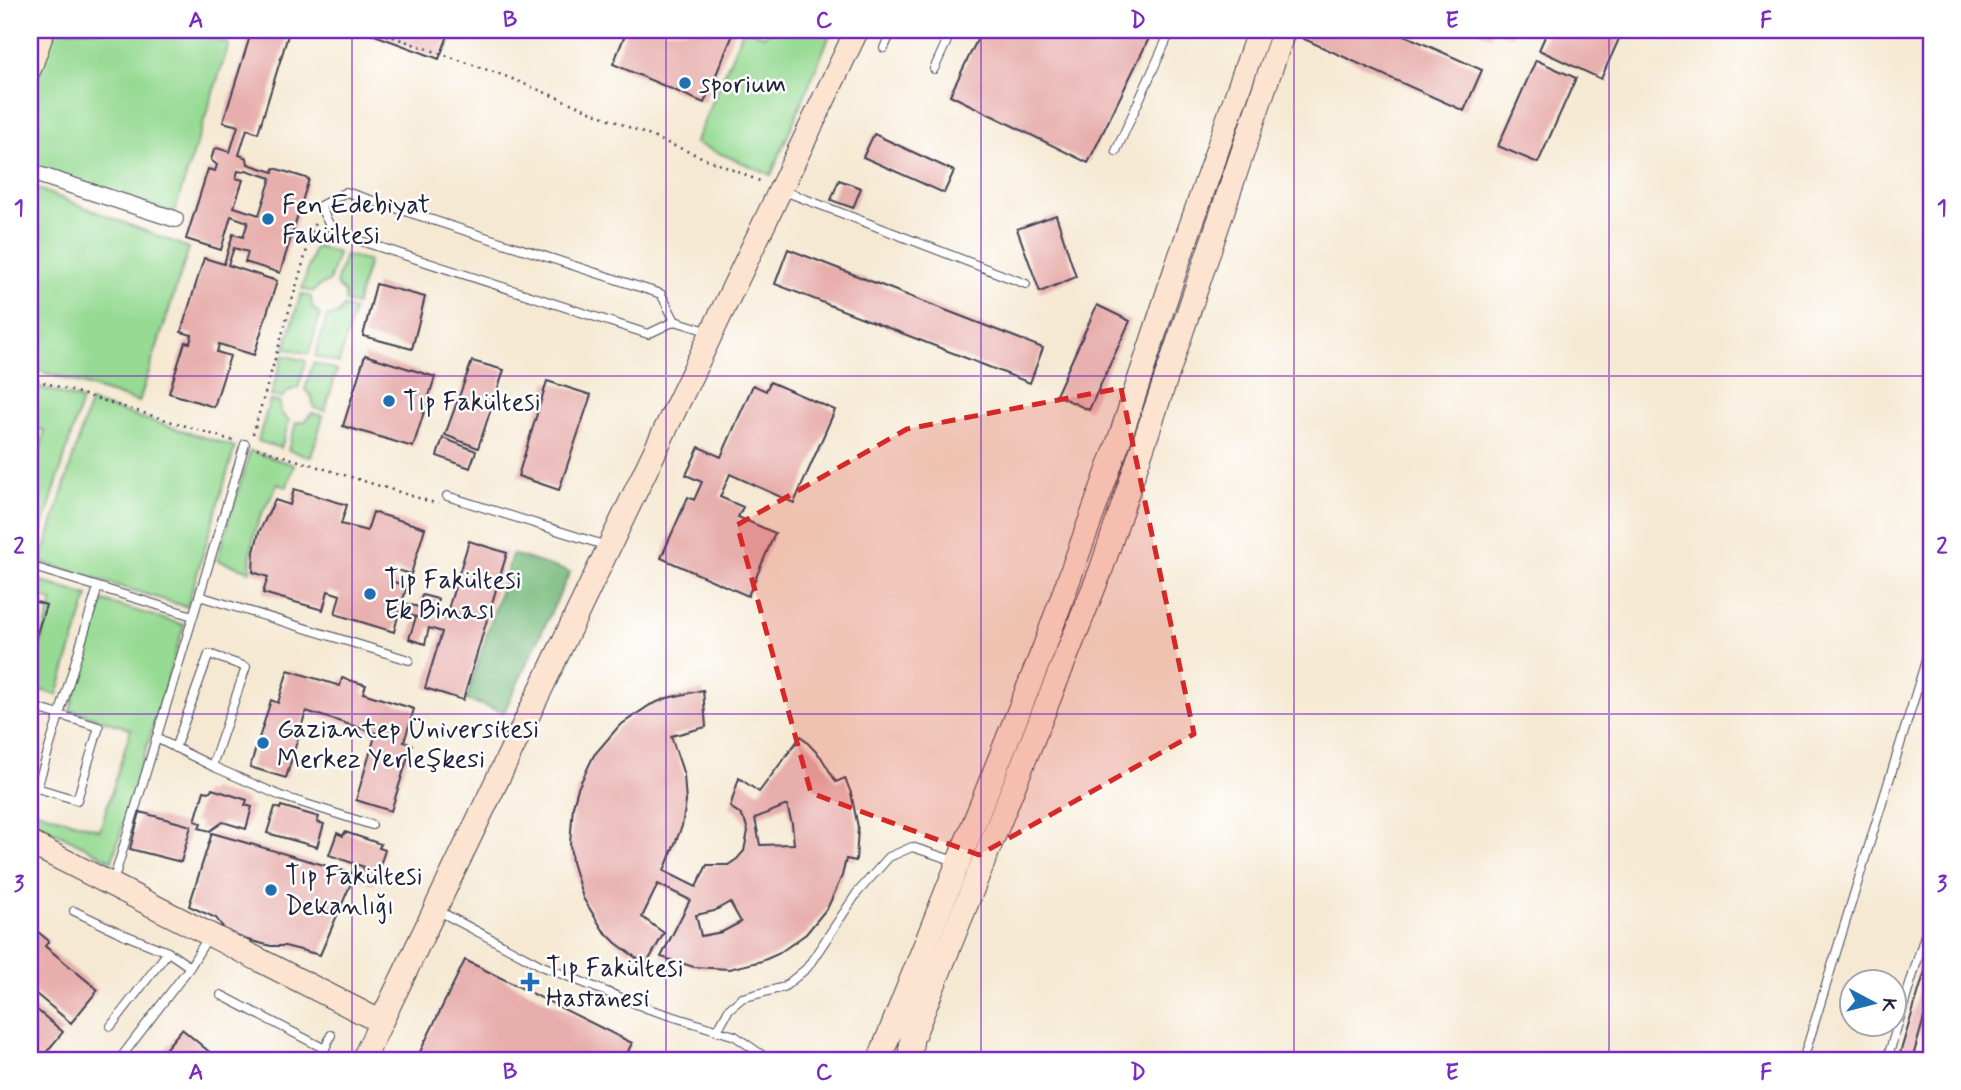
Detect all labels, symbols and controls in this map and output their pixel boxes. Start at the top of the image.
text: A [188,6,204,36]
text: B [503,6,518,36]
text: C [816,6,833,36]
text: D [1130,6,1146,36]
text: E [1445,6,1459,36]
text: F [1760,6,1772,36]
place label: sporium [699,68,786,102]
marker: sporium [677,75,693,91]
place label: Fen Edebiyat Fakültesi [282,189,430,253]
text: 1 [14,194,24,224]
text: 1 [1937,194,1947,224]
marker: Fen Edebiyat Fakültesi [260,211,276,227]
place label: Tıp Fakültesi [403,386,541,420]
marker: Tıp Fakültesi [381,393,397,409]
text: 2 [13,532,25,562]
text: 2 [1936,532,1948,562]
place label: Tıp Fakültesi Ek Binası [384,564,522,628]
marker: Tıp Fakültesi Ek Binası [362,586,378,602]
place label: Gaziantep Üniversitesi Merkez Yerleşkesi [277,713,539,777]
marker: Gaziantep Üniversitesi Merkez Yerleşkesi [255,735,271,751]
place label: Tıp Fakültesi Dekanlığı [285,860,423,924]
text: 3 [14,870,25,900]
text: 3 [1937,870,1948,900]
marker: Tıp Fakültesi Dekanlığı [263,882,279,898]
place label: Tıp Fakültesi Hastanesi [546,952,684,1016]
north arrow [1839,968,1909,1038]
marker: Tıp Fakültesi Hastanesi [520,972,540,992]
text: K [1875,997,1902,1014]
text: A [188,1058,204,1088]
text: B [503,1058,518,1088]
text: C [816,1058,833,1088]
text: D [1130,1058,1146,1088]
text: E [1445,1058,1459,1088]
text: F [1760,1058,1772,1088]

